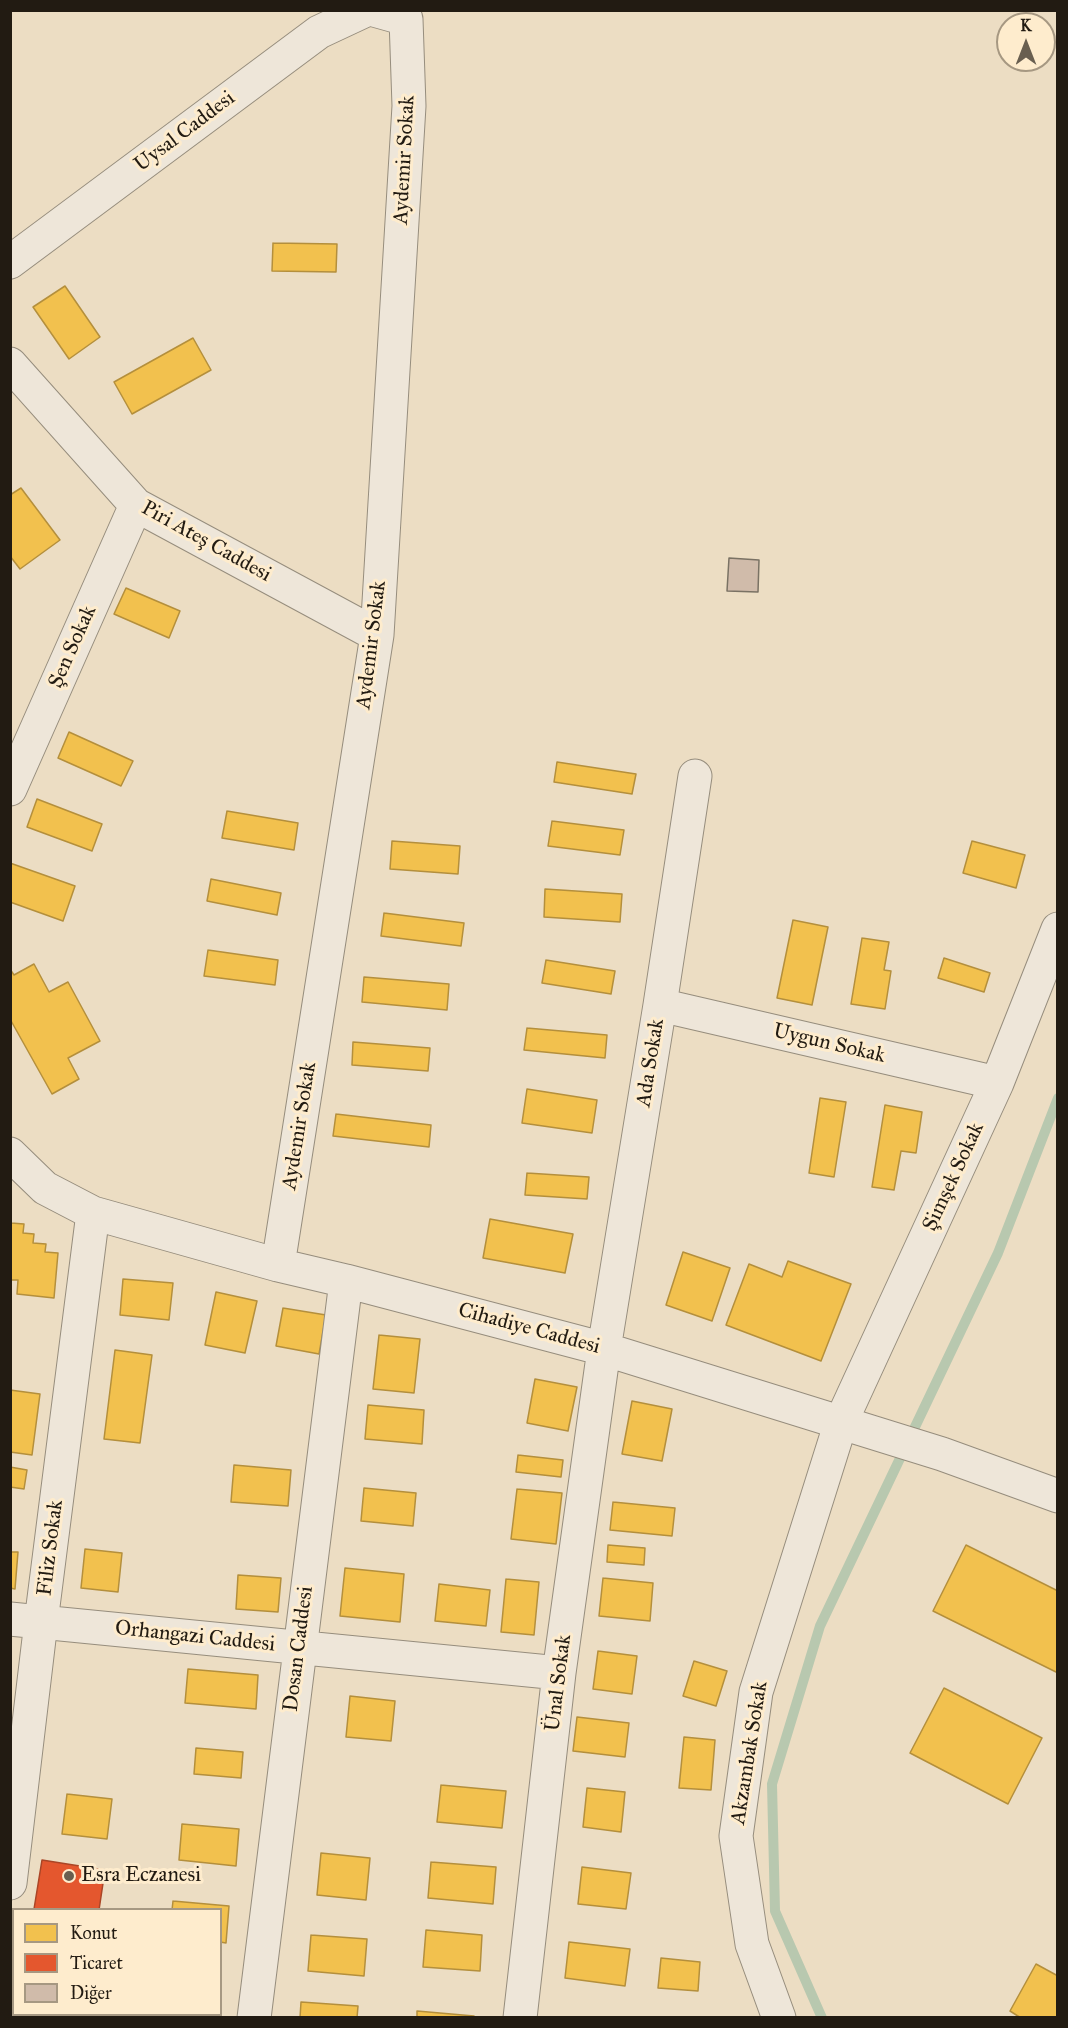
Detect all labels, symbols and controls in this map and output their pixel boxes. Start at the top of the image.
north arrow [996,12,1056,72]
text: K [1020,16,1032,35]
street label: Uysal Caddesi [130,86,240,178]
street label: Aydemir Sokak [389,95,421,225]
street label: Piri Ateş Caddesi [137,496,275,588]
street label: Aydemir Sokak [352,579,392,711]
street label: Şen Sokak [44,602,102,692]
street label: Ada Sokak [632,1017,670,1109]
street label: Uygun Sokak [770,1019,888,1069]
street label: Aydemir Sokak [277,1060,323,1192]
street label: Şimşek Sokak [918,1119,990,1235]
street label: Cihadiye Caddesi [455,1298,603,1360]
street label: Filiz Sokak [33,1499,69,1597]
street label: Dosan Caddesi [279,1585,319,1713]
street label: Orhangazi Caddesi [114,1616,276,1658]
street label: Ünal Sokak [541,1633,577,1733]
street label: Akzambak Sokak [726,1680,774,1826]
place label: Esra Eczanesi [81,1863,201,1889]
marker: Esra Eczanesi [62,1869,76,1883]
legend [12,1908,222,2016]
text: Konut [70,1922,117,1944]
text: Ticaret [70,1952,123,1974]
text: Diğer [70,1982,112,2004]

